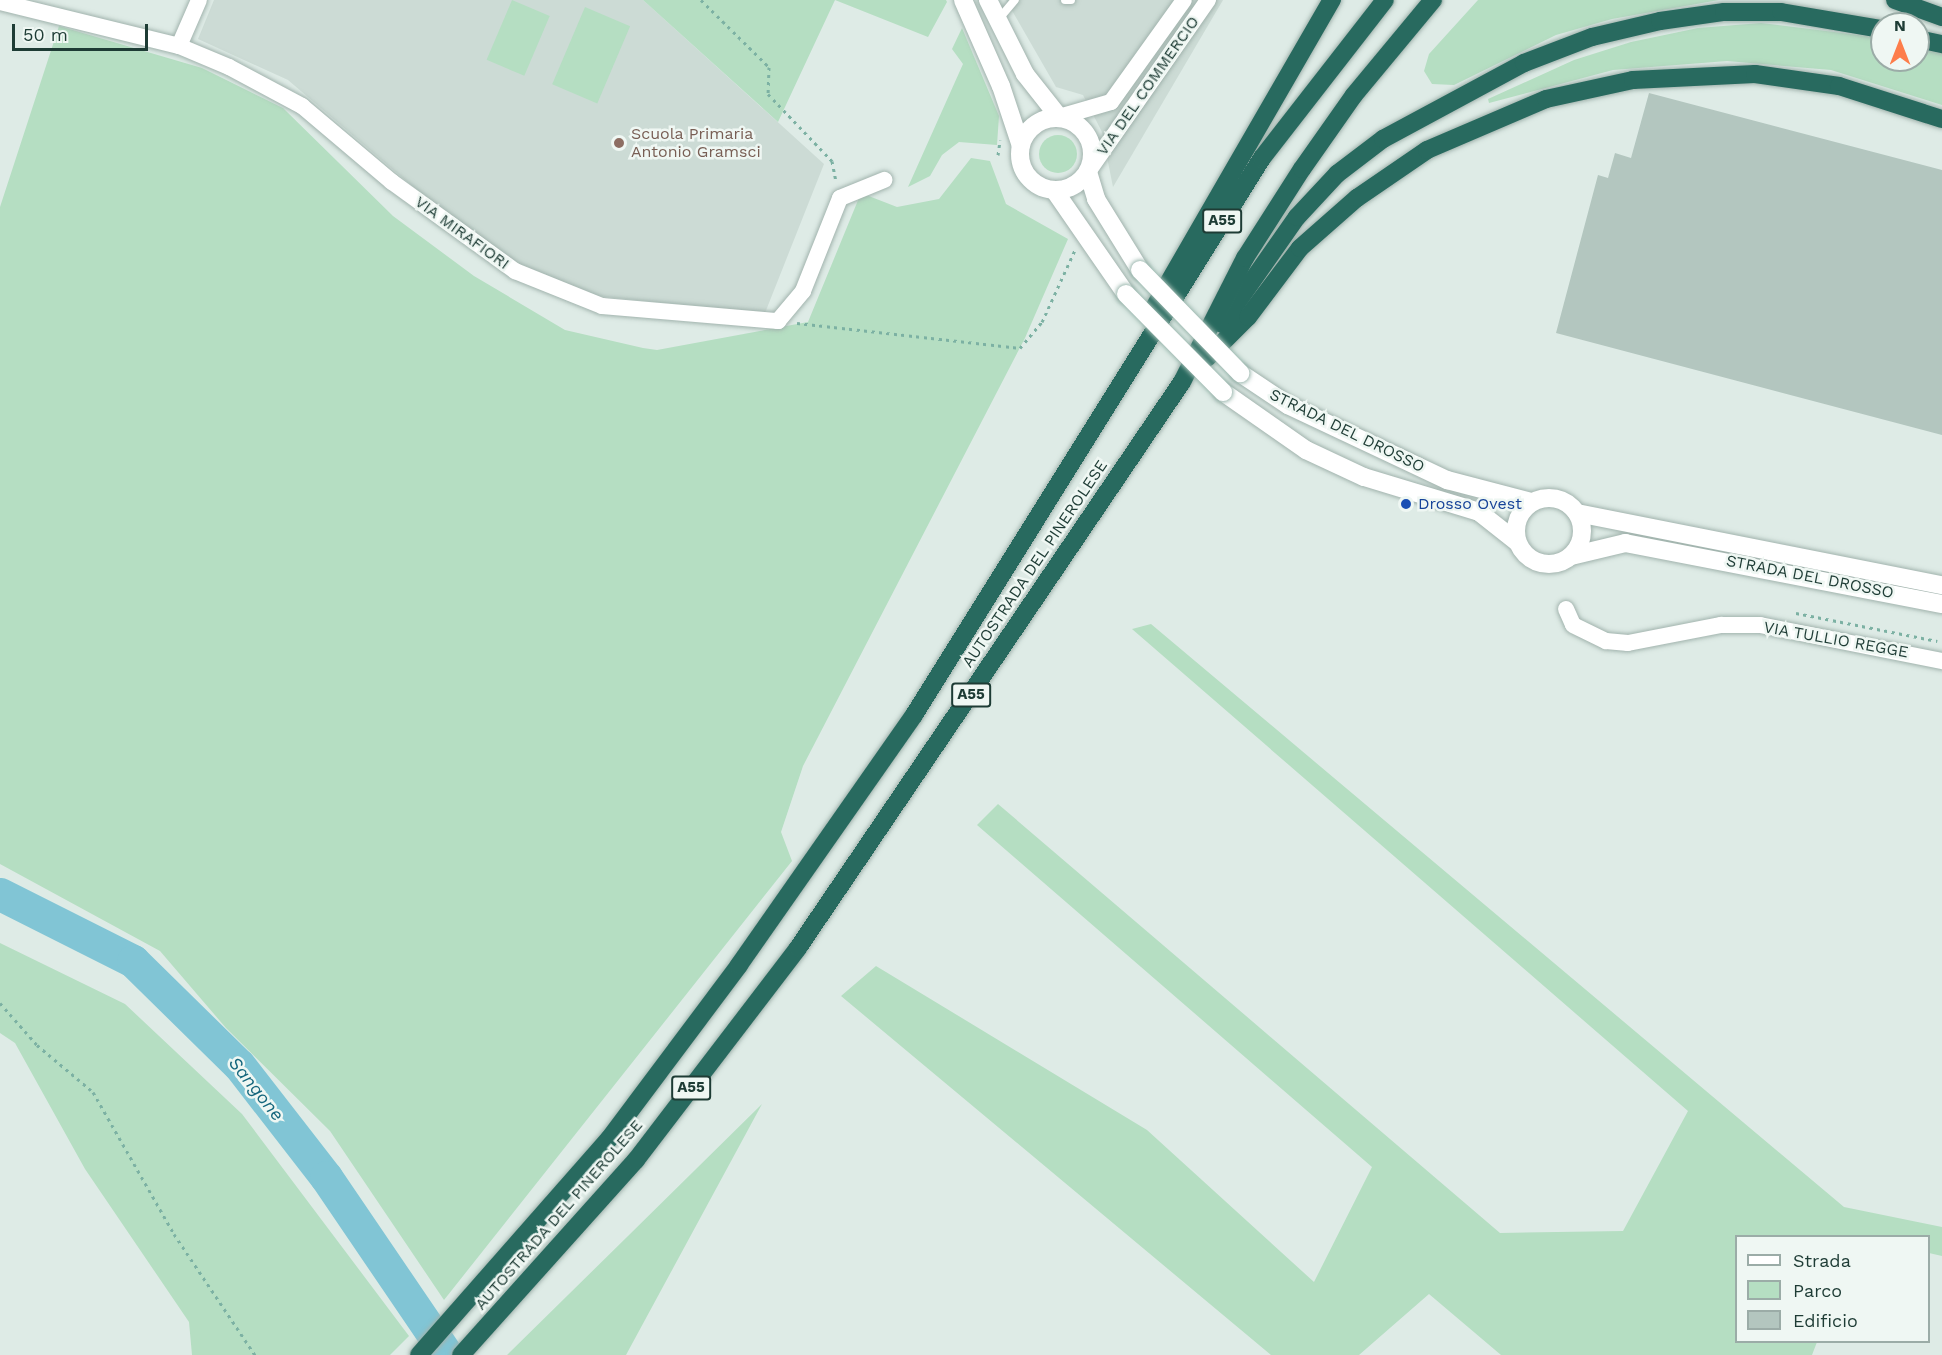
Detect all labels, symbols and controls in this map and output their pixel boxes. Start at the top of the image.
scale bar [15,12,152,50]
street label: VIA DEL COMMERCIO [1092,12,1204,160]
north arrow [1870,12,1930,72]
text: N [1894,16,1906,35]
text: 50 m [23,24,68,45]
place label: Scuola Primaria Antonio Gramsci [631,124,761,162]
marker: Scuola Primaria Antonio Gramsci [612,136,626,150]
street label: VIA MIRAFIORI [411,192,513,274]
road number: A55 [1201,209,1243,233]
street label: STRADA DEL DROSSO [1266,385,1428,477]
street label: AUTOSTRADA DEL PINEROLESE [958,456,1112,672]
place label: Drosso Ovest [1418,494,1522,514]
marker: Drosso Ovest [1399,497,1413,511]
street label: STRADA DEL DROSSO [1724,551,1896,603]
street label: VIA TULLIO REGGE [1762,618,1910,662]
road number: A55 [950,683,992,707]
water label: Sangone [224,1053,288,1125]
road number: A55 [670,1076,712,1100]
street label: AUTOSTRADA DEL PINEROLESE [471,1116,647,1314]
legend [1735,1235,1930,1343]
text: Strada [1793,1250,1851,1271]
text: Parco [1793,1280,1842,1301]
text: Edificio [1793,1310,1858,1331]

